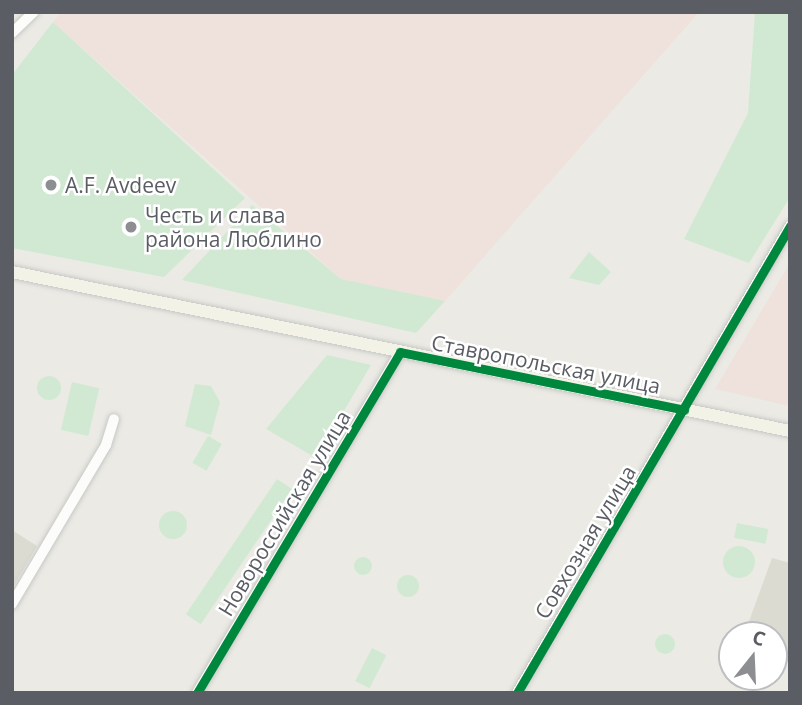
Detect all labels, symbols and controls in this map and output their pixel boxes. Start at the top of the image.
place label: A.F. Avdeev [65,172,176,198]
marker: A.F. Avdeev [43,177,59,193]
place label: Честь и слава района Люблино [145,202,322,252]
marker: Честь и слава района Люблино [123,219,139,235]
street label: Ставропольская улица [429,329,663,399]
street label: Новороссийская улица [213,406,355,620]
street label: Совхозная улица [529,461,641,623]
north arrow [718,621,788,691]
text: С [749,624,769,652]

